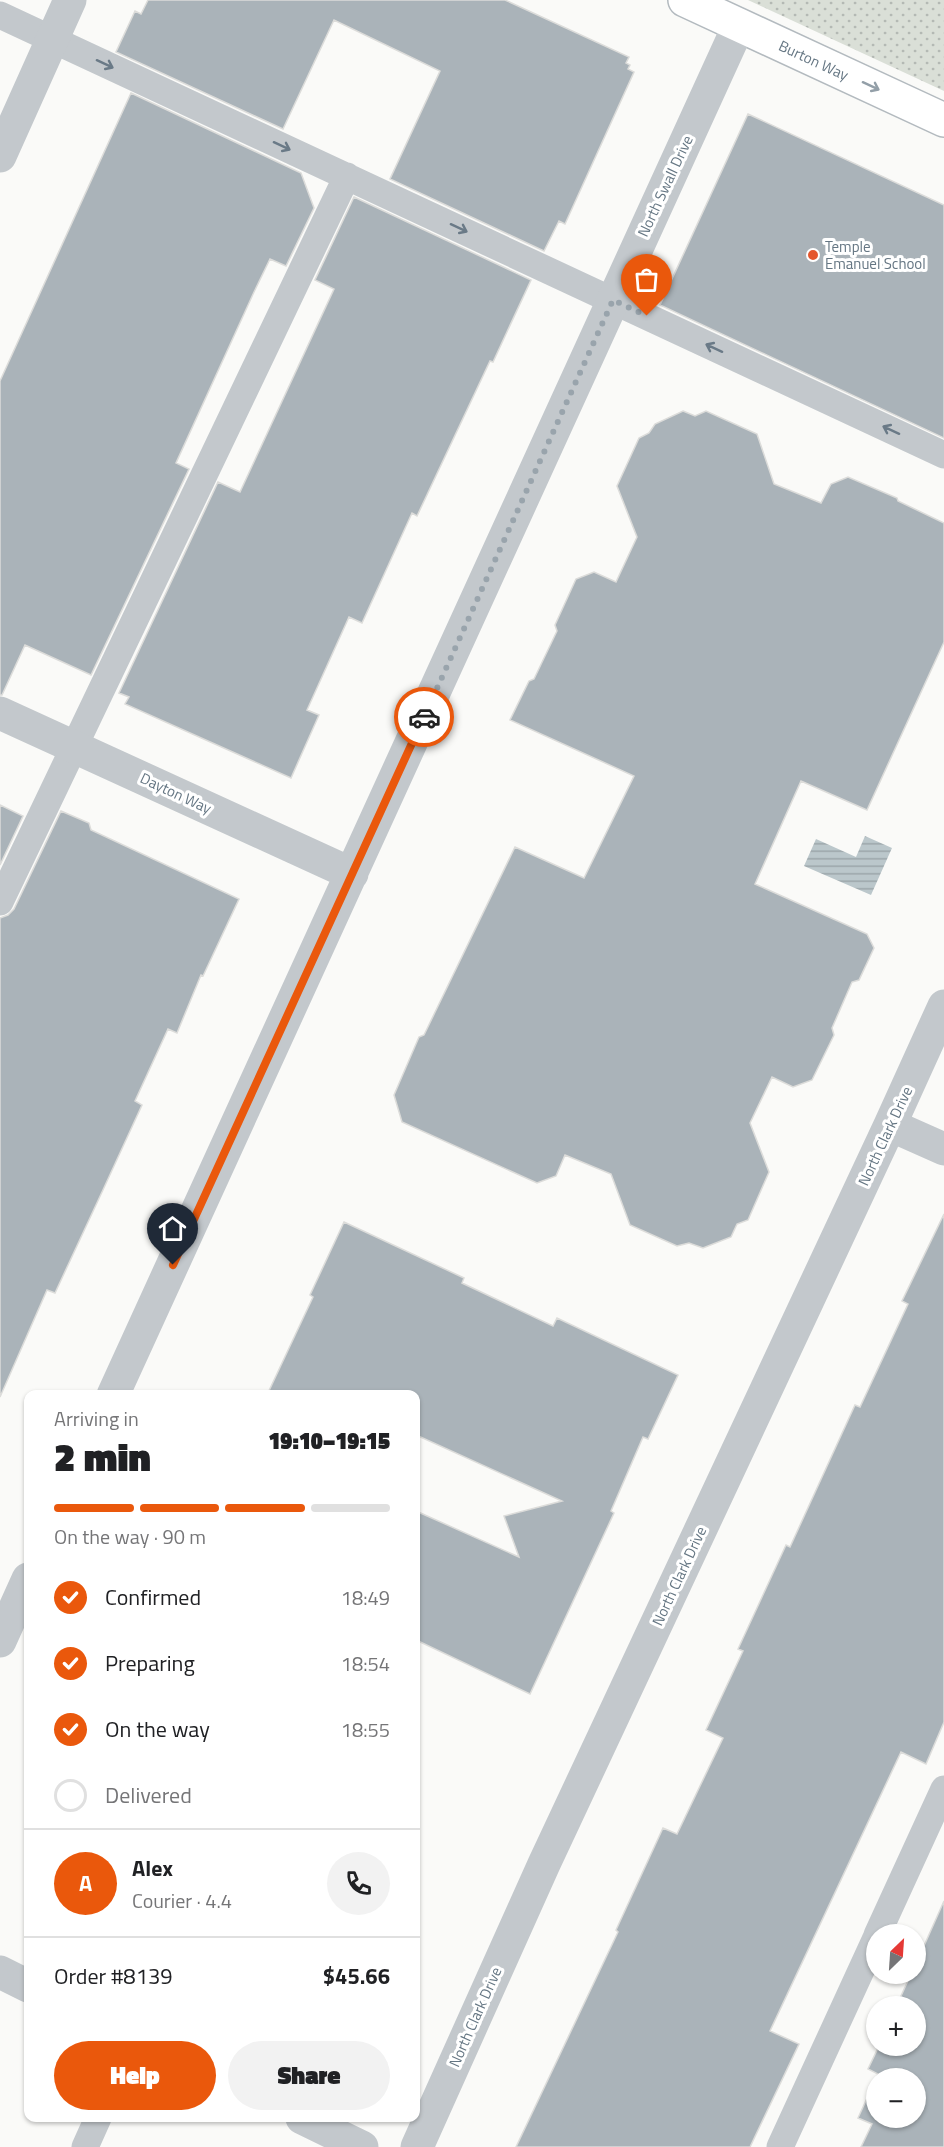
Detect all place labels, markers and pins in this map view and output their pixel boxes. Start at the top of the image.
place label: Temple Emanuel School [825,235,926,275]
marker: Temple Emanuel School [806,248,820,262]
pin [621,254,672,316]
pin [147,1203,198,1265]

